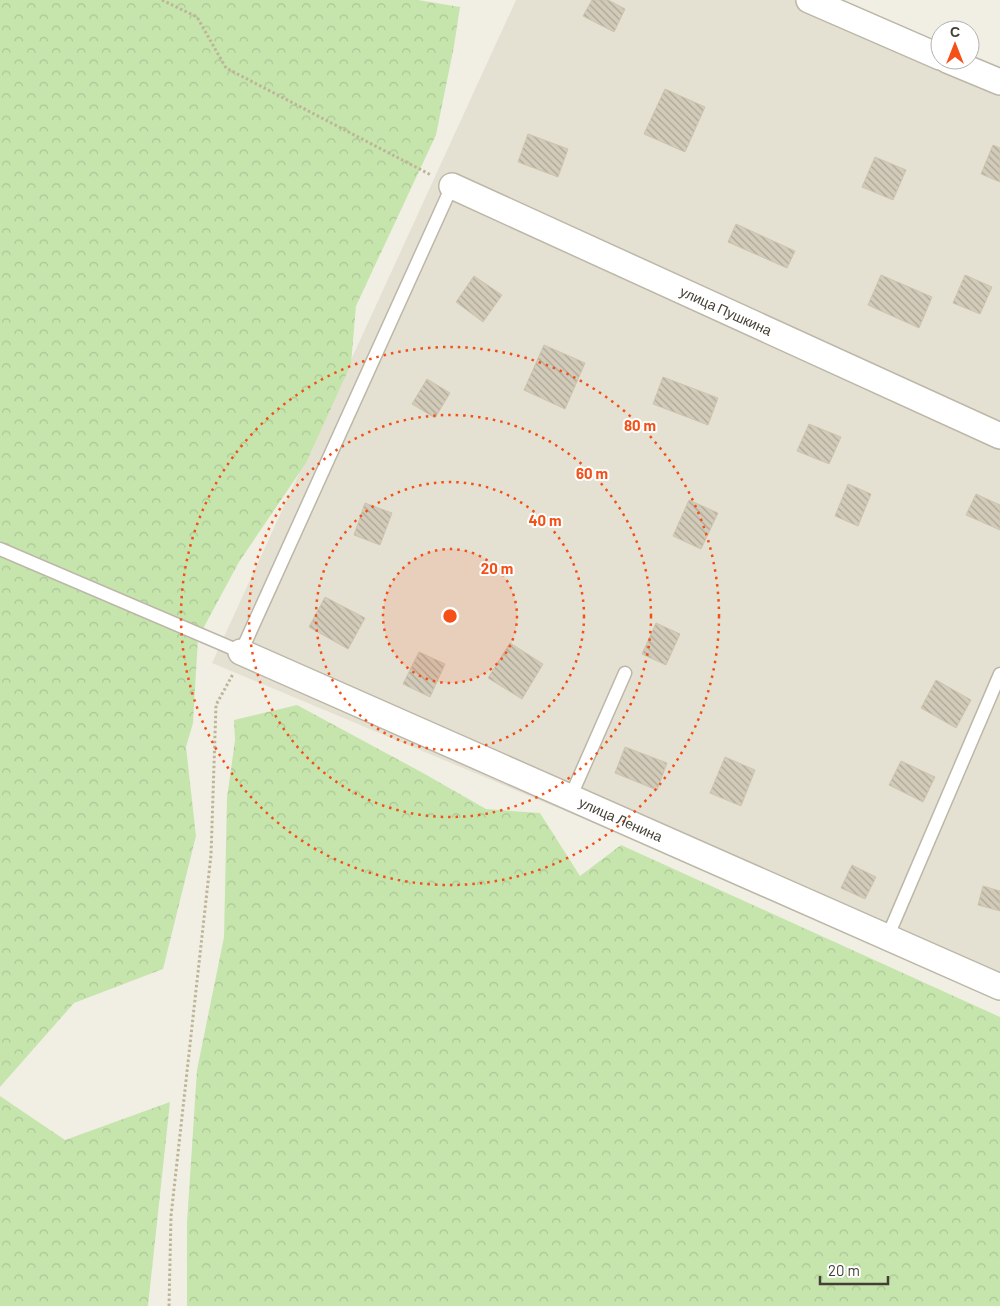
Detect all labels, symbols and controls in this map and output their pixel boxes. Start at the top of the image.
north arrow [930,20,980,70]
text: С [950,23,960,40]
street label: улица Пушкина [677,282,775,339]
text: 80 m [624,416,656,434]
text: 60 m [576,464,608,482]
text: 40 m [528,511,562,529]
text: 20 m [481,559,513,577]
centre of rings [441,607,459,625]
street label: улица Ленина [577,793,665,845]
scale bar [820,1254,888,1286]
text: 20 m [828,1261,860,1279]

